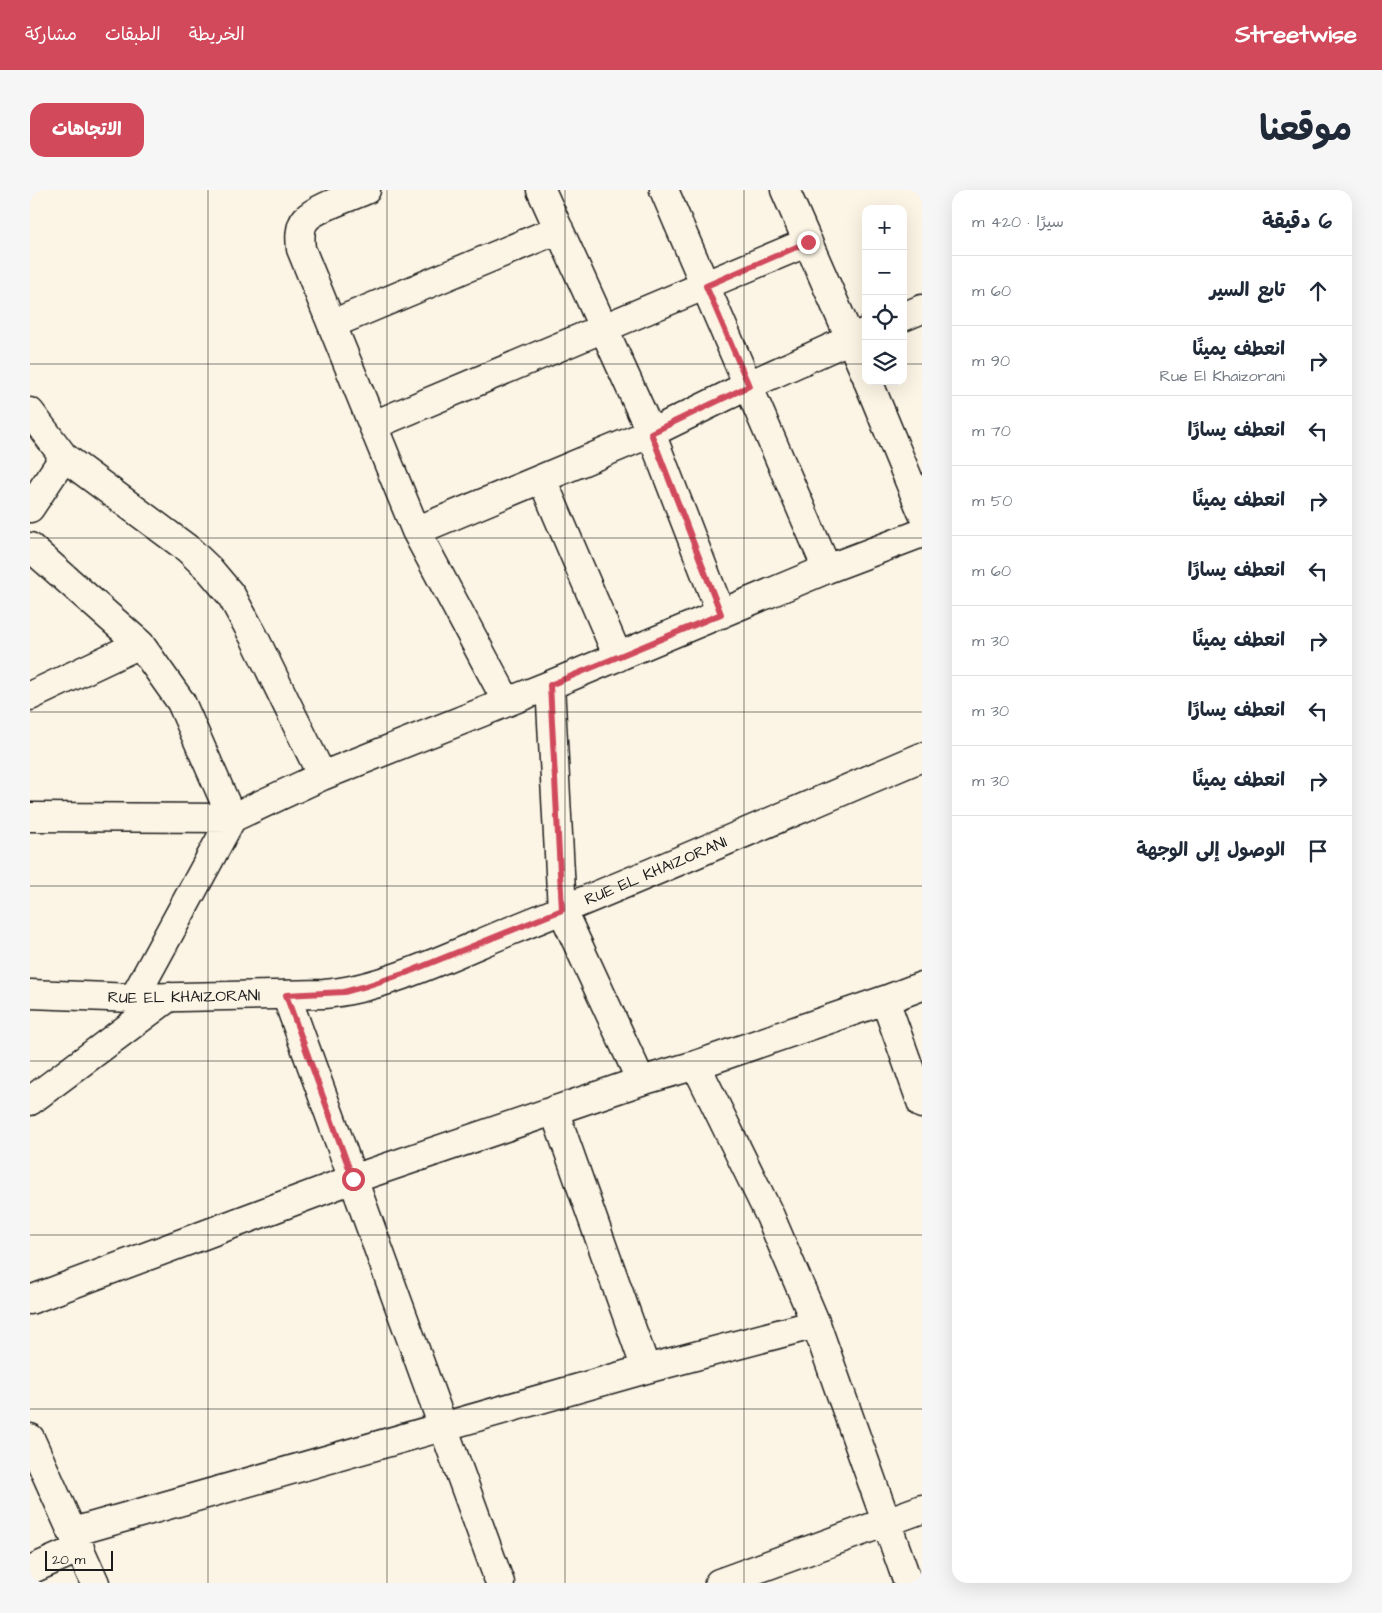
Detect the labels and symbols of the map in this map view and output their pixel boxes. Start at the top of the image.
route end [797,231,820,254]
street label: RUE EL KHAIZORANI [581,831,730,911]
street label: RUE EL KHAIZORANI [107,984,260,1009]
route start [342,1168,365,1191]
scale bar [45,1548,112,1571]

